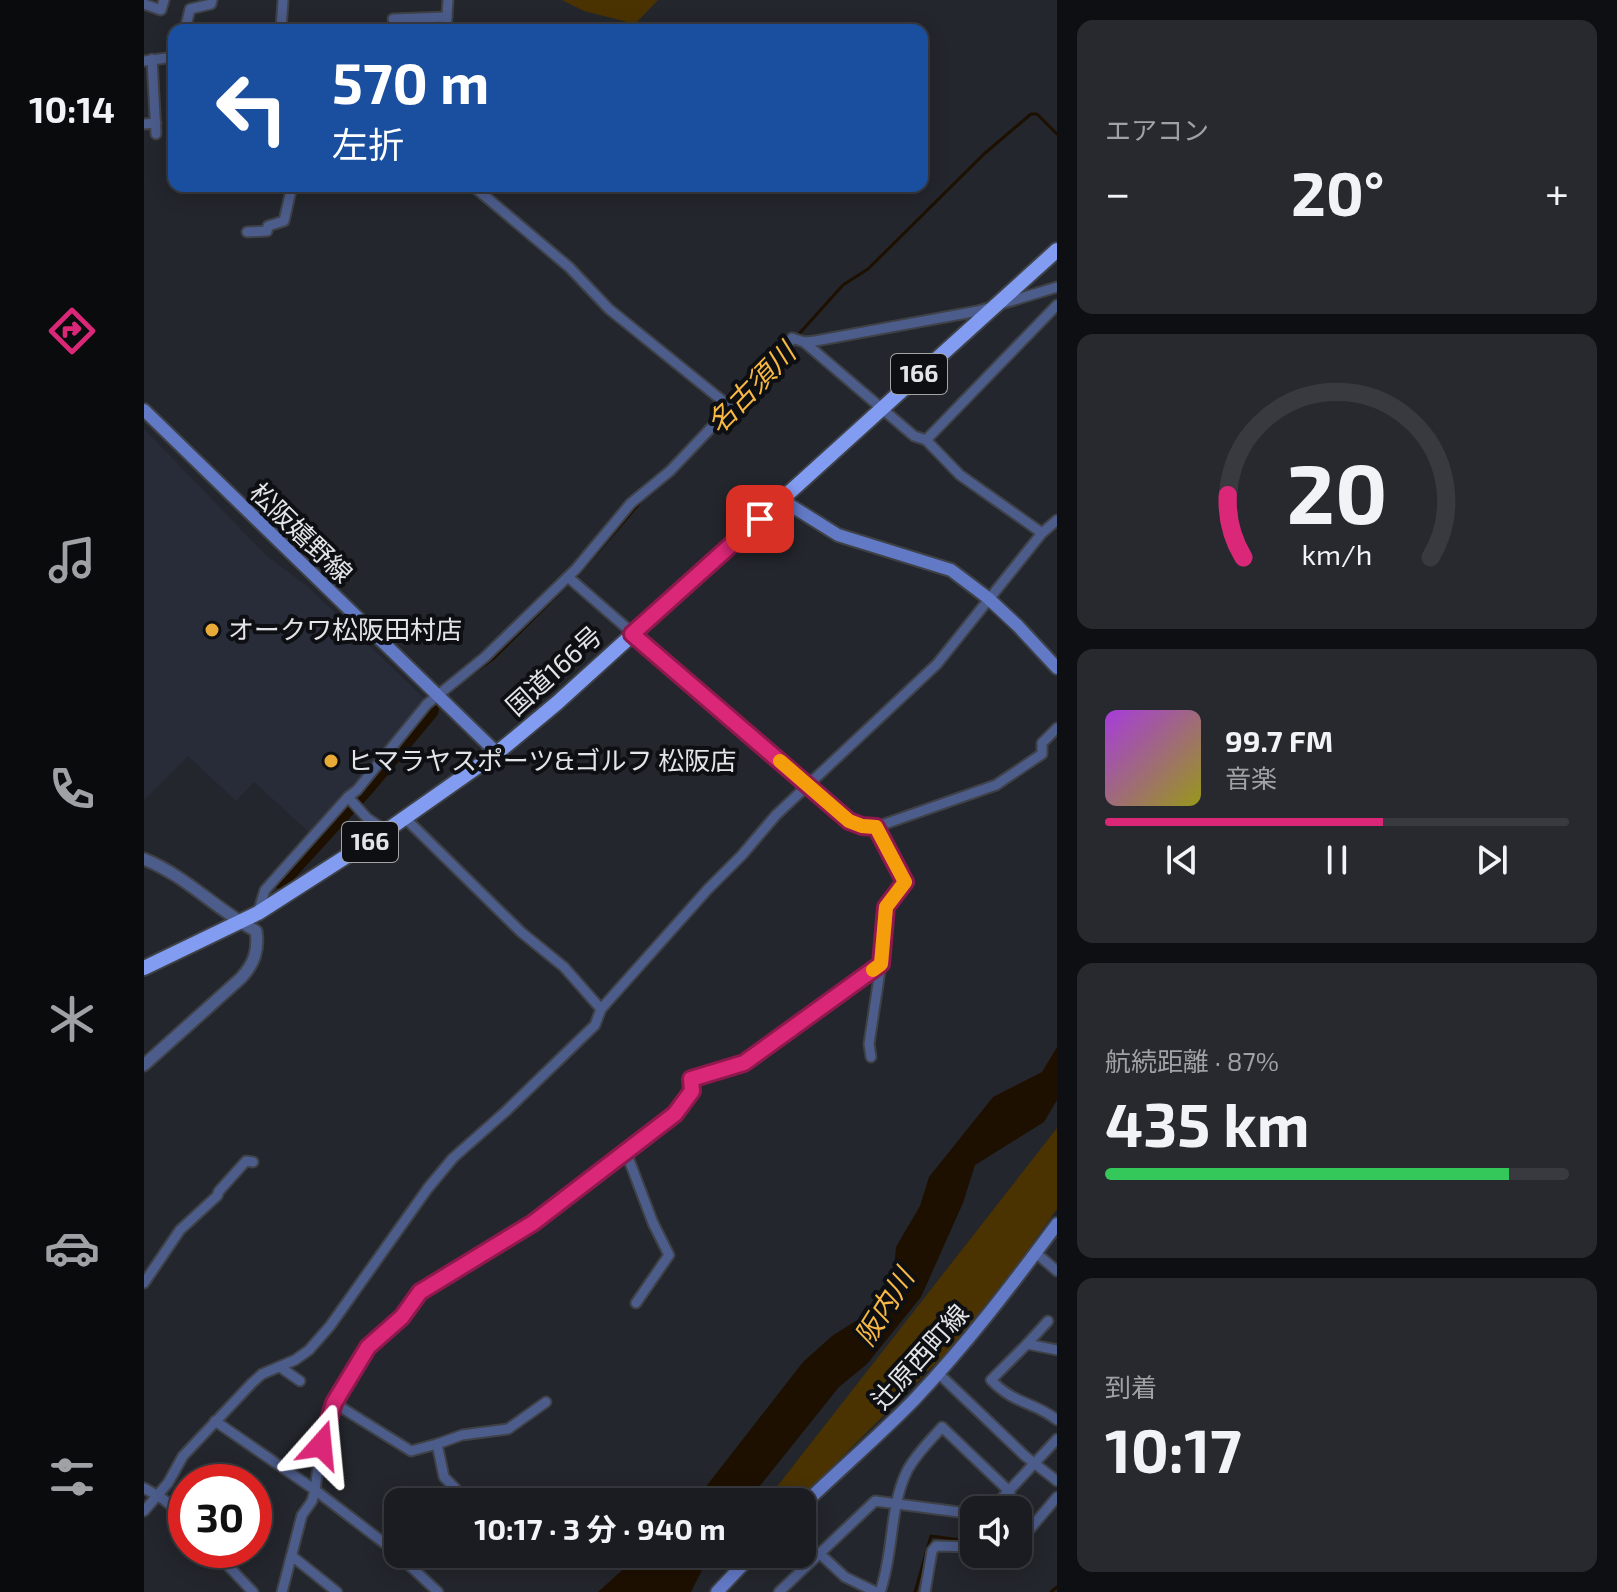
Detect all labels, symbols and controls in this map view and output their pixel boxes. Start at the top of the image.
text: 570 m [332,48,489,115]
icon: left [200,56,304,160]
text: 10:14 [29,87,115,130]
text: エアコン [1105,114,1209,145]
text: 左折 [332,122,404,165]
text: 20° [1291,156,1384,228]
text: − [1105,165,1131,218]
text: + [1545,165,1569,218]
icon: directions [44,303,100,359]
water label: 名古須川 [699,333,803,439]
road number: 166 [891,354,947,394]
text: 20 [1287,440,1387,540]
street label: 松阪嬉野線 [245,476,360,588]
pin [726,485,794,553]
icon: arrive [738,497,782,541]
icon: music [44,532,100,588]
text: km/h [1302,536,1372,571]
place label: オークワ松阪田村店 [228,613,462,644]
street label: 国道166号 [499,619,607,721]
marker: オークワ松阪田村店 [203,621,221,639]
text: 99.7 FM [1225,722,1333,758]
place label: ヒマラヤスポーツ&ゴルフ 松阪店 [347,744,736,775]
marker: ヒマラヤスポーツ&ゴルフ 松阪店 [322,752,340,770]
icon: phone [44,761,100,817]
text: 音楽 [1225,762,1277,793]
road number: 166 [342,822,398,862]
icon: previous [1160,838,1204,882]
icon: pause [1315,838,1359,882]
icon: next [1470,838,1514,882]
icon: climate [44,991,100,1047]
text: 航続距離 · 87% [1105,1045,1279,1076]
text: 435 km [1105,1087,1310,1159]
icon: car [44,1220,100,1276]
water label: 阪内川 [846,1259,921,1351]
street label: 辻原西町線 [864,1297,974,1415]
text: 到着 [1105,1371,1157,1402]
position arrow [279,1403,363,1487]
text: 10:17 [1105,1413,1242,1485]
icon: filters [44,1449,100,1505]
speed limit sign: 30 [168,1464,272,1568]
map controls [960,1496,1032,1568]
button: sound [960,1496,1032,1568]
text: 10:17 · 3 分 · 940 m [474,1510,726,1546]

